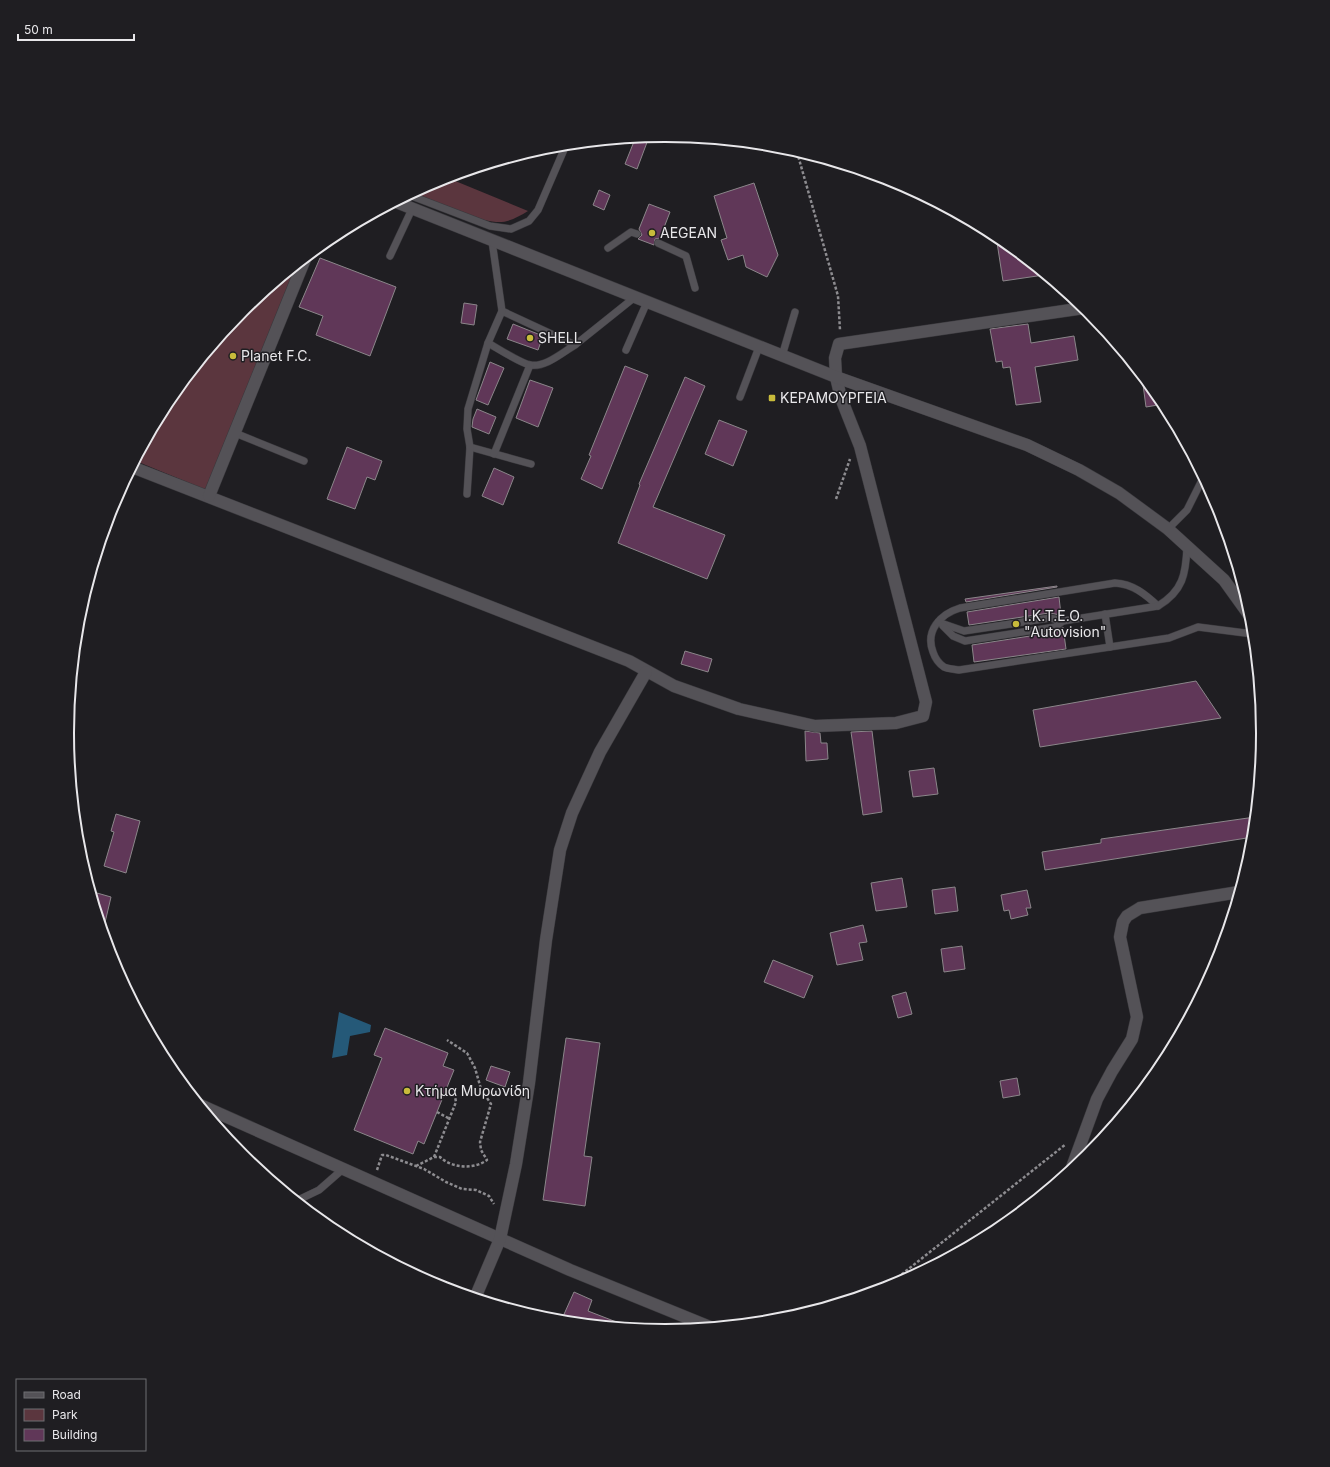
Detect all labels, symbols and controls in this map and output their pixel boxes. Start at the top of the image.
scale bar [18,16,134,42]
text: 50 m [24,22,53,37]
place label: AEGEAN [660,224,717,241]
marker: AEGEAN [647,228,657,238]
place label: SHELL [538,329,582,346]
marker: SHELL [525,333,535,343]
place label: Planet F.C. [241,347,312,364]
marker: Planet F.C. [228,351,238,361]
place label: ΚΕΡΑΜΟΥΡΓΕΙΑ [780,389,887,406]
marker: ΚΕΡΑΜΟΥΡΓΕΙΑ [767,393,777,403]
place label: I.Κ.Τ.Ε.Ο. "Autovision" [1024,607,1106,640]
marker: I.Κ.Τ.Ε.Ο. "Autovision" [1011,619,1021,629]
place label: Κτήμα Μυρωνίδη [415,1082,530,1099]
marker: Κτήμα Μυρωνίδη [402,1086,412,1096]
legend [16,1379,146,1451]
text: Road [52,1387,81,1402]
text: Park [52,1407,78,1422]
text: Building [52,1427,97,1442]

